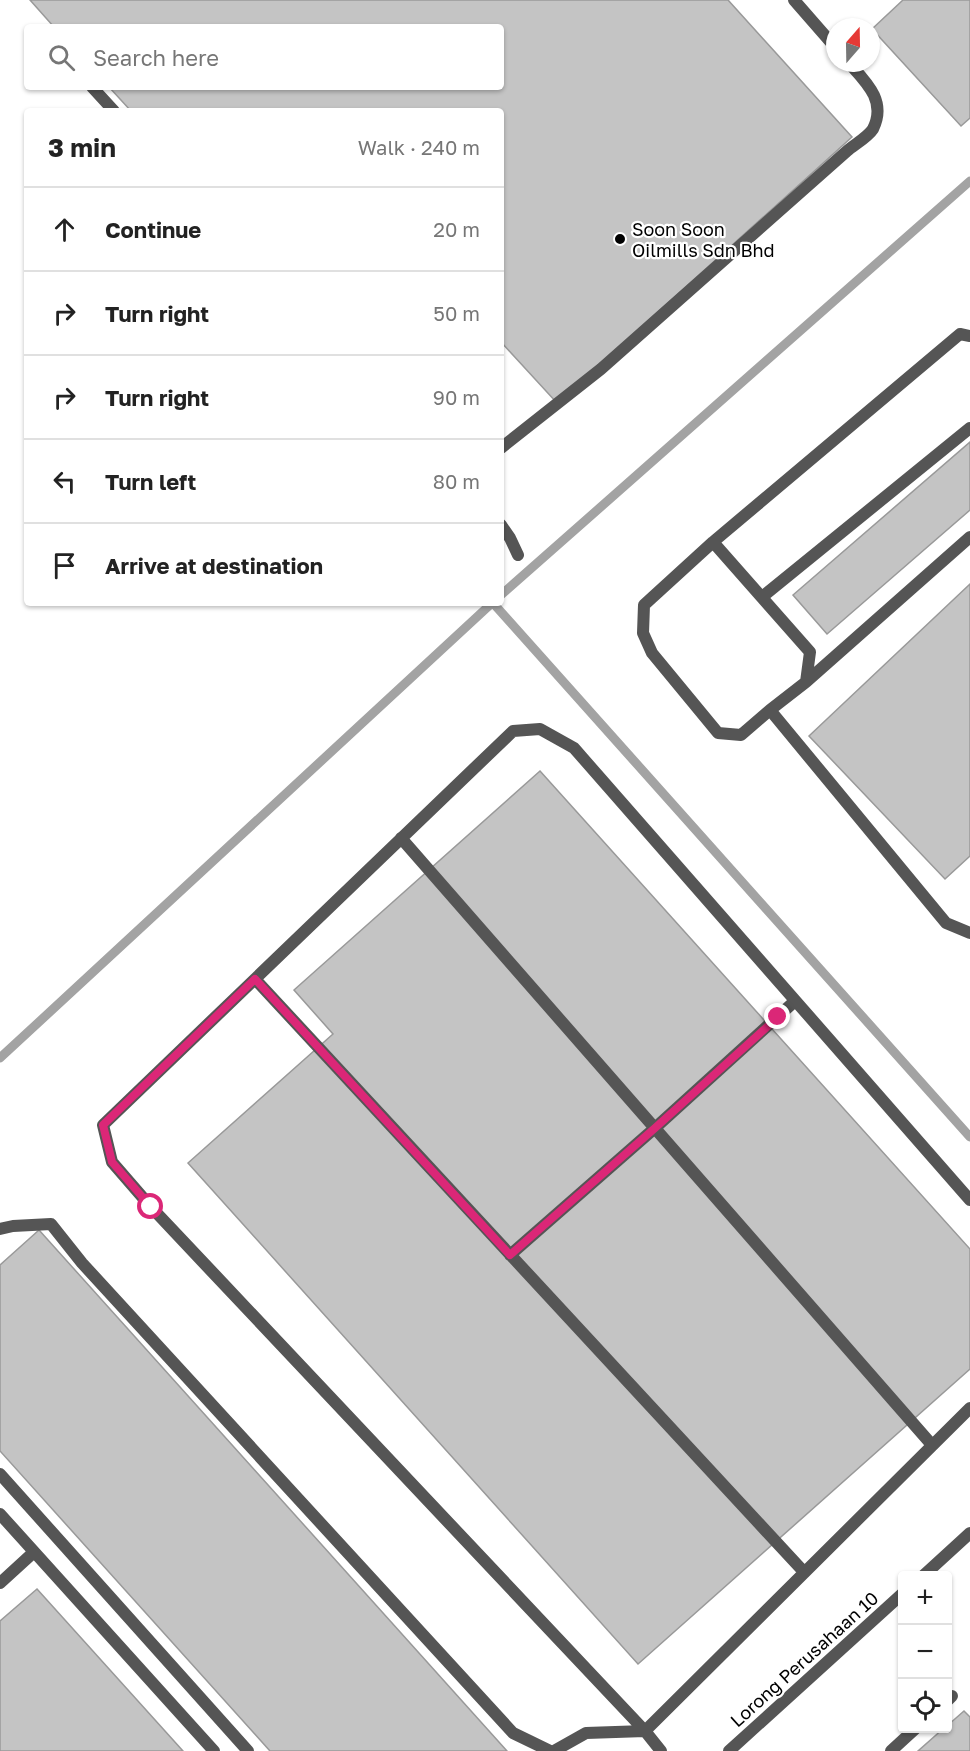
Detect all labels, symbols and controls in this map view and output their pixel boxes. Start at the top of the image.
north arrow [826,18,880,72]
search box [24,24,504,90]
icon: search [45,41,78,74]
text: Search here [93,44,219,71]
text: 3 min [48,132,116,163]
text: Walk · 240 m [358,135,480,159]
icon: ahead [48,213,81,246]
text: Continue [105,216,201,243]
text: 20 m [433,217,480,241]
place label: Soon Soon Oilmills Sdn Bhd [632,218,775,261]
marker: Soon Soon Oilmills Sdn Bhd [613,232,627,246]
icon: right [48,297,81,330]
text: Turn right [105,300,209,327]
text: 50 m [433,301,480,325]
icon: right [48,381,81,414]
text: Turn right [105,384,209,411]
text: 90 m [433,385,480,409]
icon: left [48,465,81,498]
text: Turn left [105,468,196,495]
text: 80 m [433,469,480,493]
icon: arrive [48,549,81,582]
text: Arrive at destination [105,552,323,579]
route end [764,1003,790,1029]
route start [137,1193,163,1219]
map controls [898,1571,952,1733]
button: + [898,1571,952,1625]
street label: Lorong Perusahaan 10 [725,1587,883,1731]
button: − [898,1625,952,1679]
button: locate [898,1679,952,1733]

